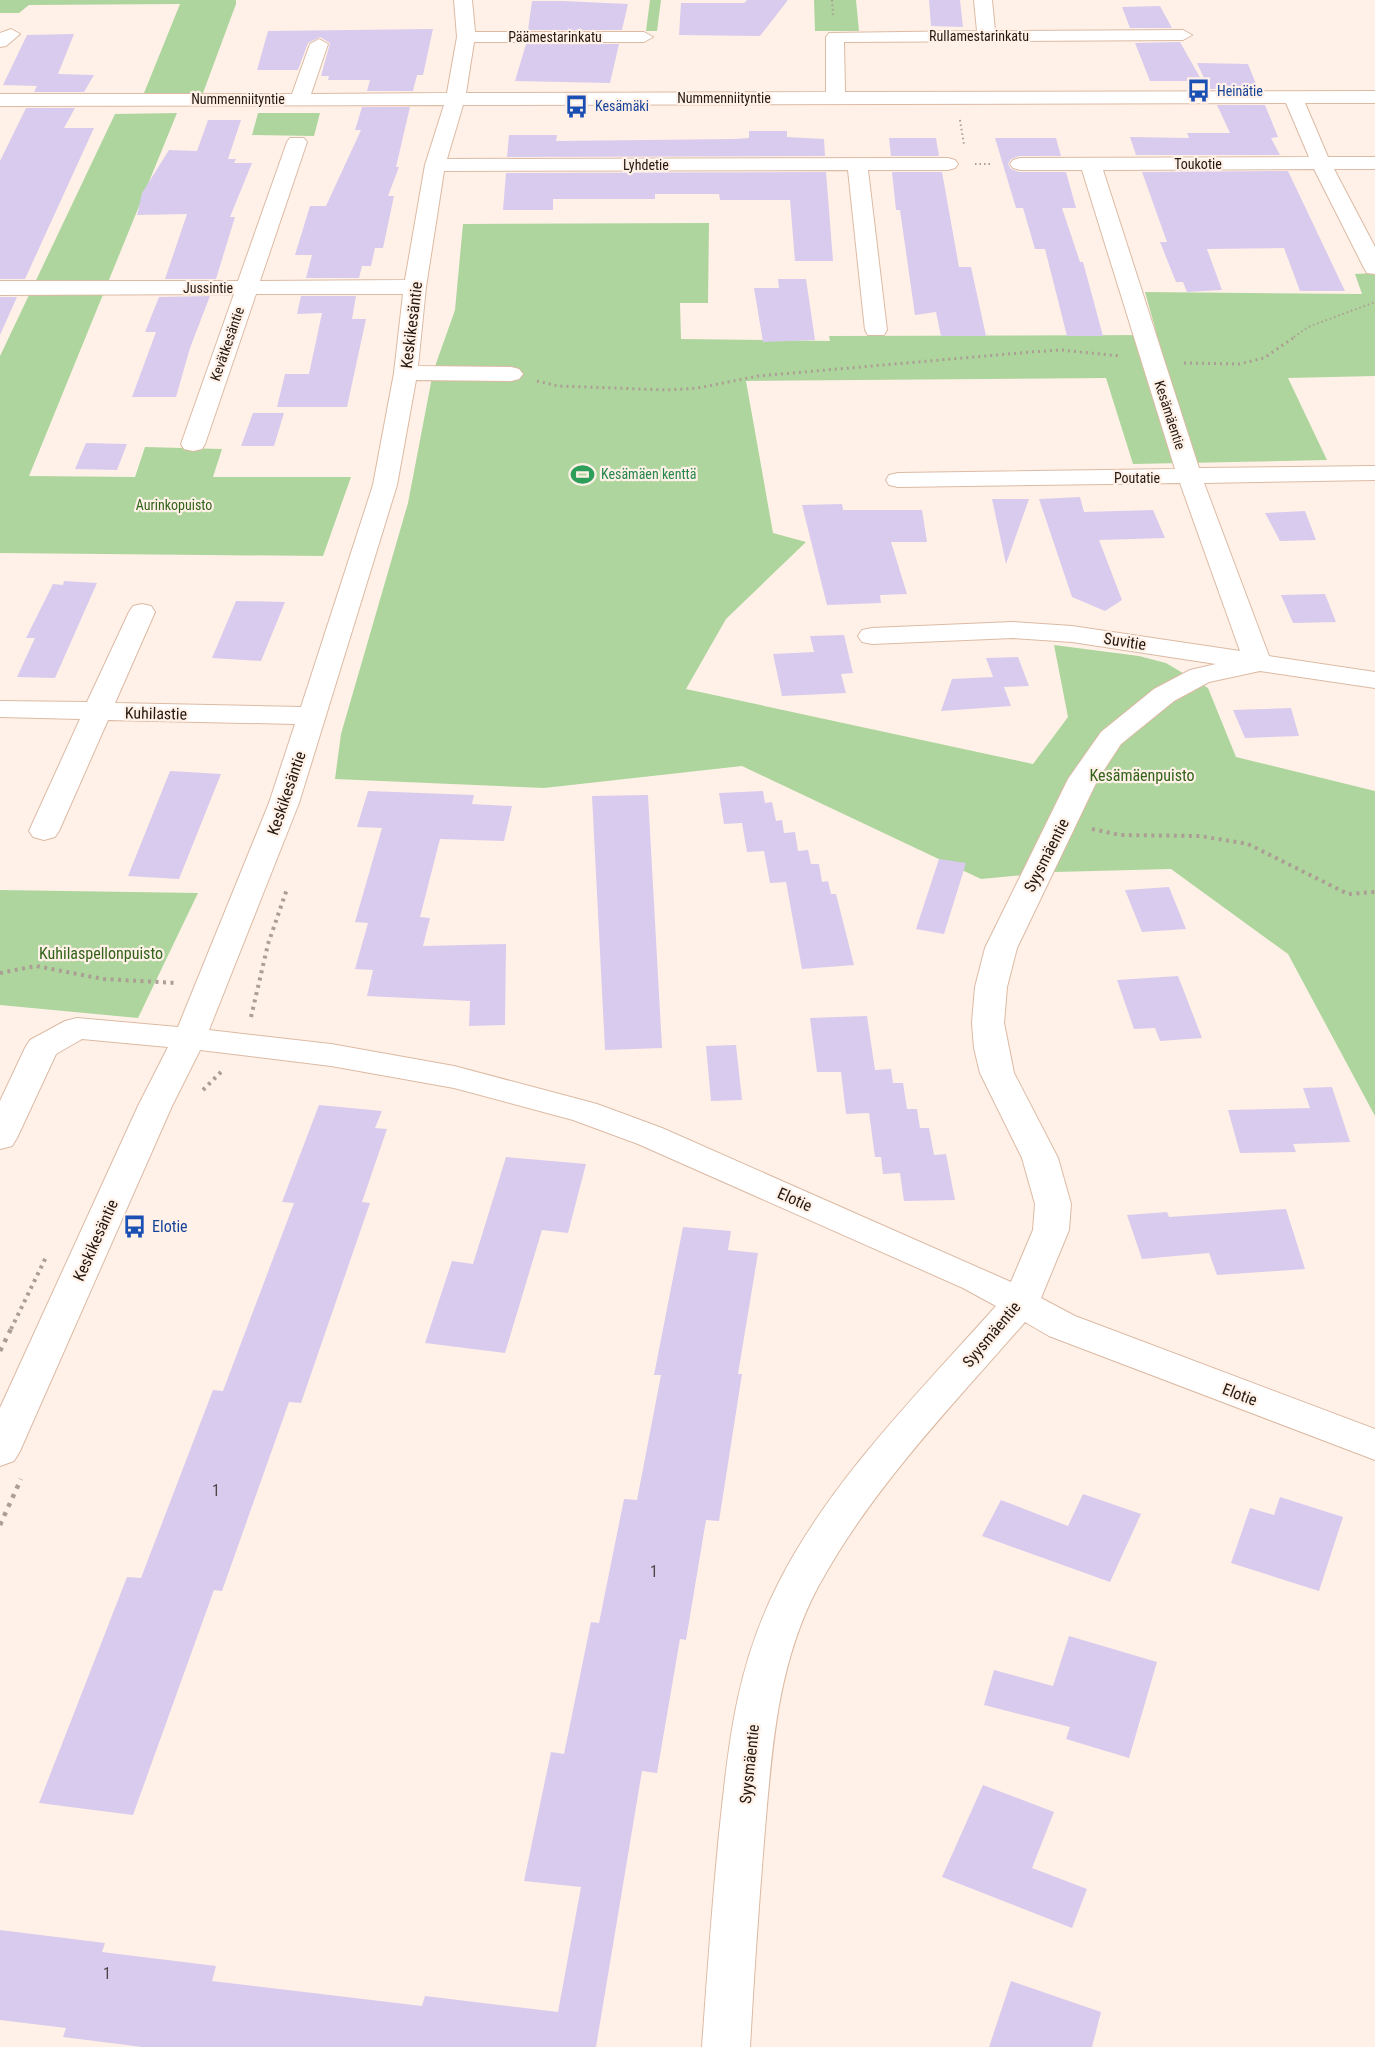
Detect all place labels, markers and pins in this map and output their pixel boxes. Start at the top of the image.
bus stop icon: Heinätie [1186,78,1212,104]
place label: Heinätie [1217,83,1263,99]
bus stop icon: Kesämäki [564,93,590,119]
place label: Kesämäki [595,98,649,114]
sports icon: Kesämäen kenttä [570,461,596,487]
place label: Kesämäen kenttä [601,466,696,482]
bus stop icon: Elotie [121,1213,147,1239]
place label: Elotie [152,1217,188,1236]

